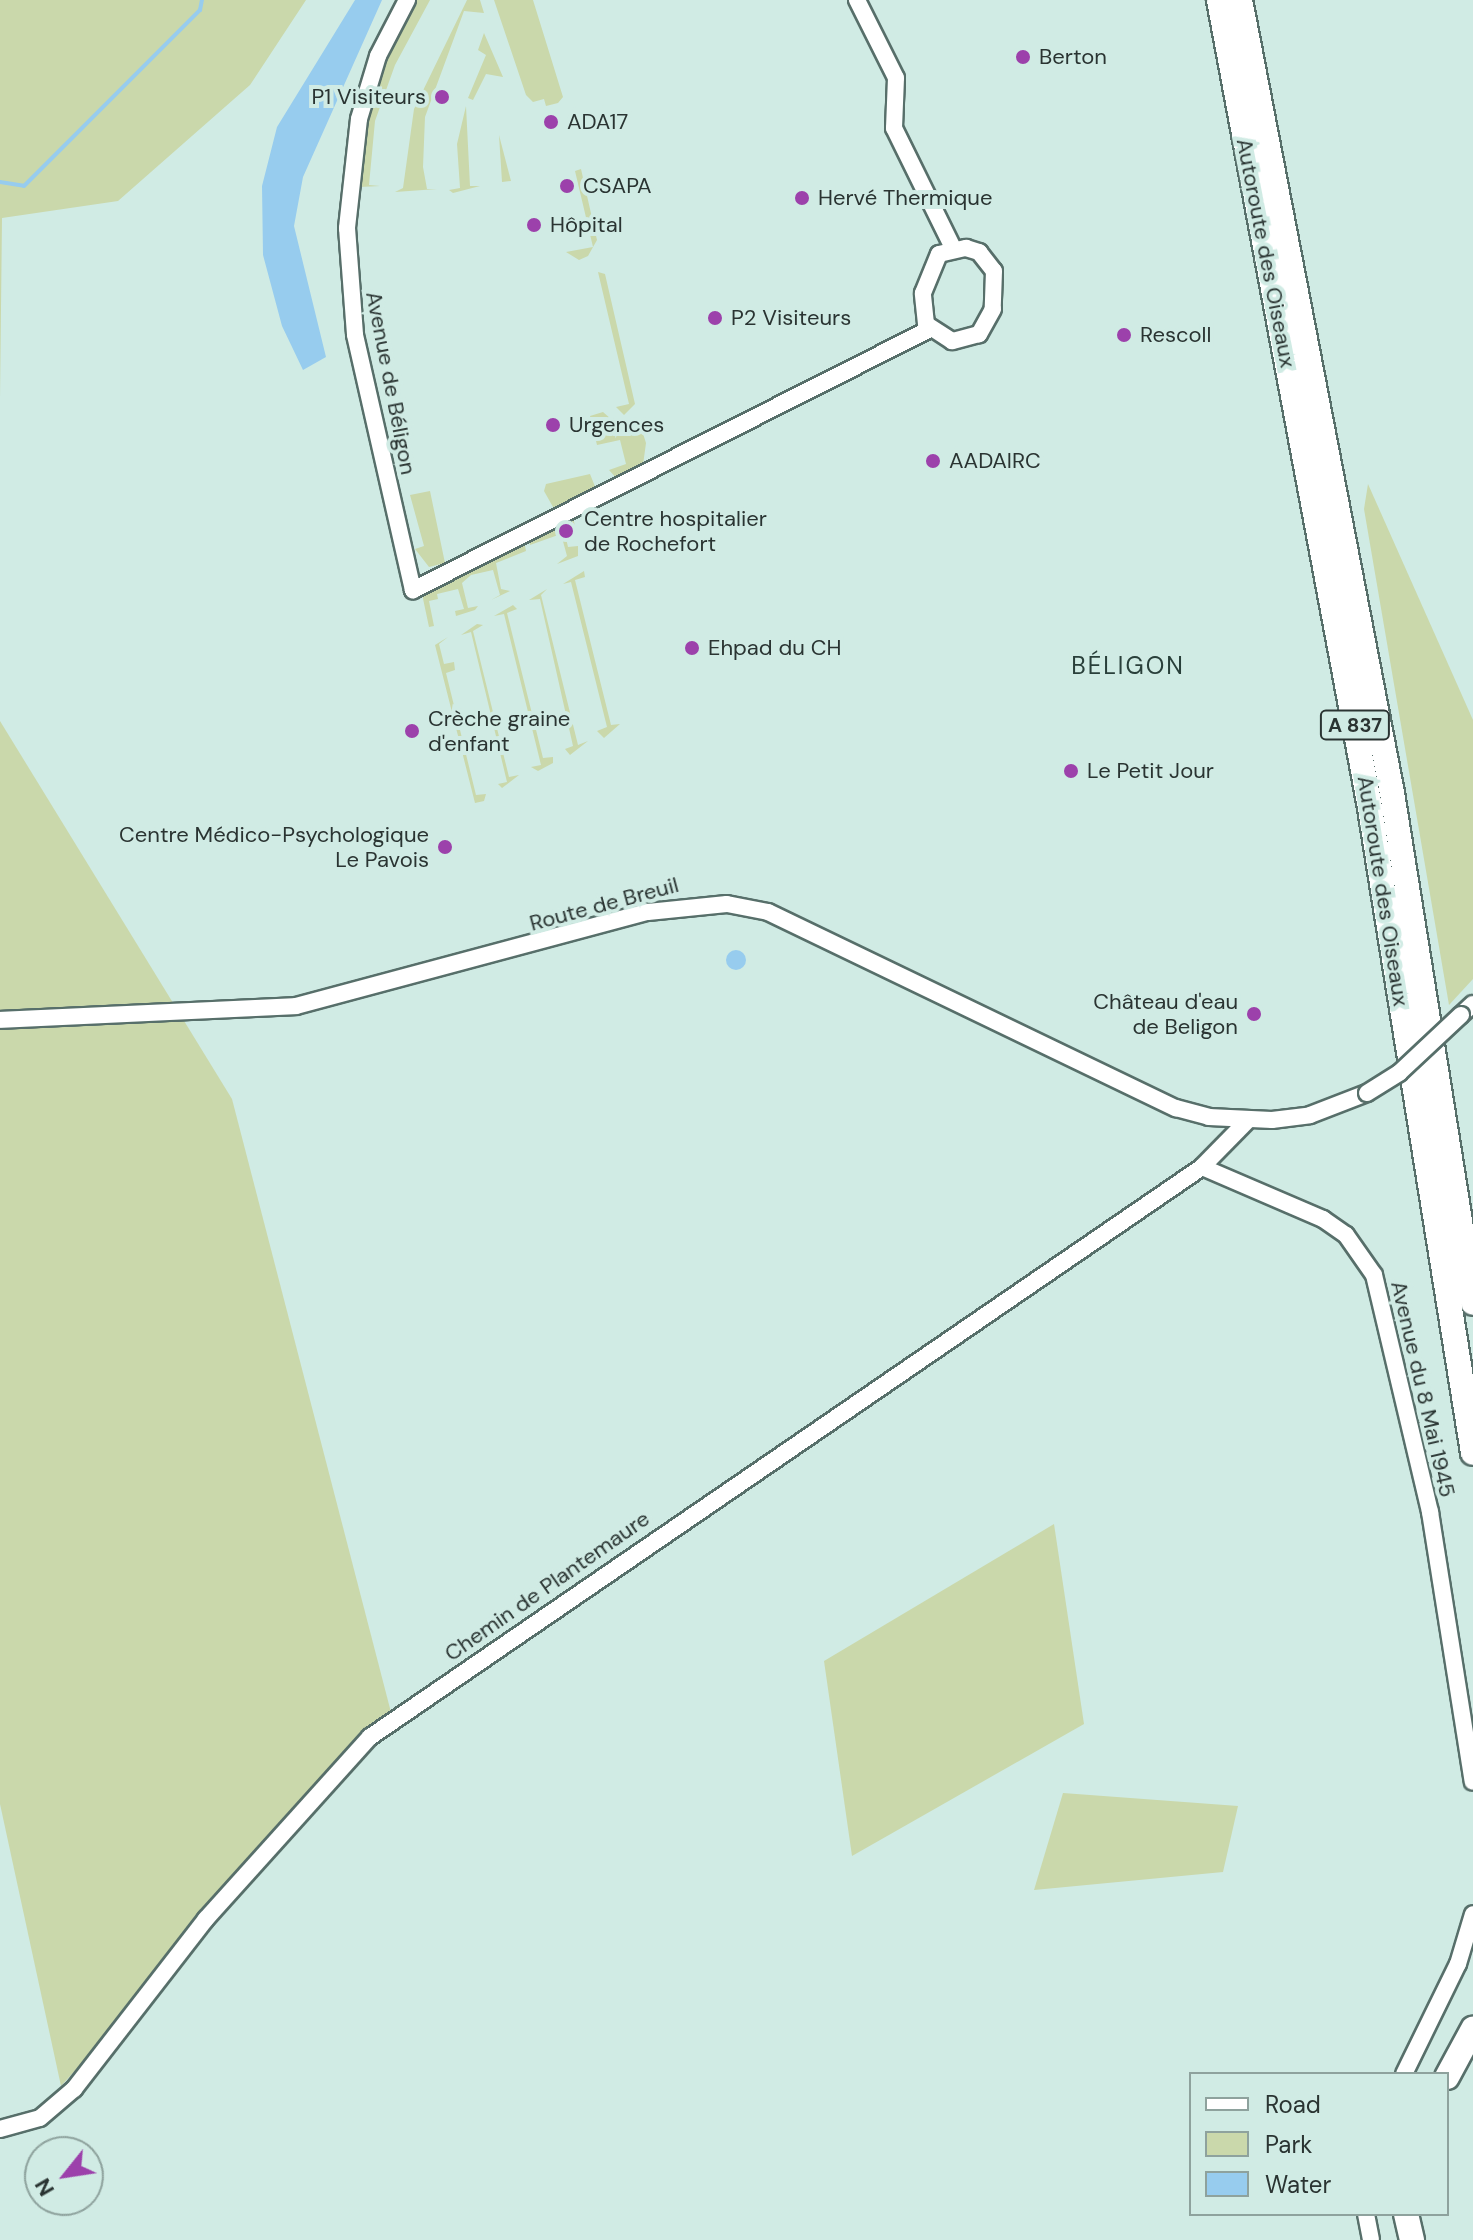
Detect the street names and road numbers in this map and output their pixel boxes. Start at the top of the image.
street label: Autoroute des Oiseaux [1231,136,1301,370]
street label: Avenue de Béligon [360,289,422,477]
road number: A 837 [1319,709,1391,741]
street label: Autoroute des Oiseaux [1352,774,1414,1008]
street label: Route de Breuil [527,871,681,937]
street label: Avenue du 8 Mai 1945 [1385,1278,1461,1500]
street label: Chemin de Plantemaure [440,1505,654,1667]

